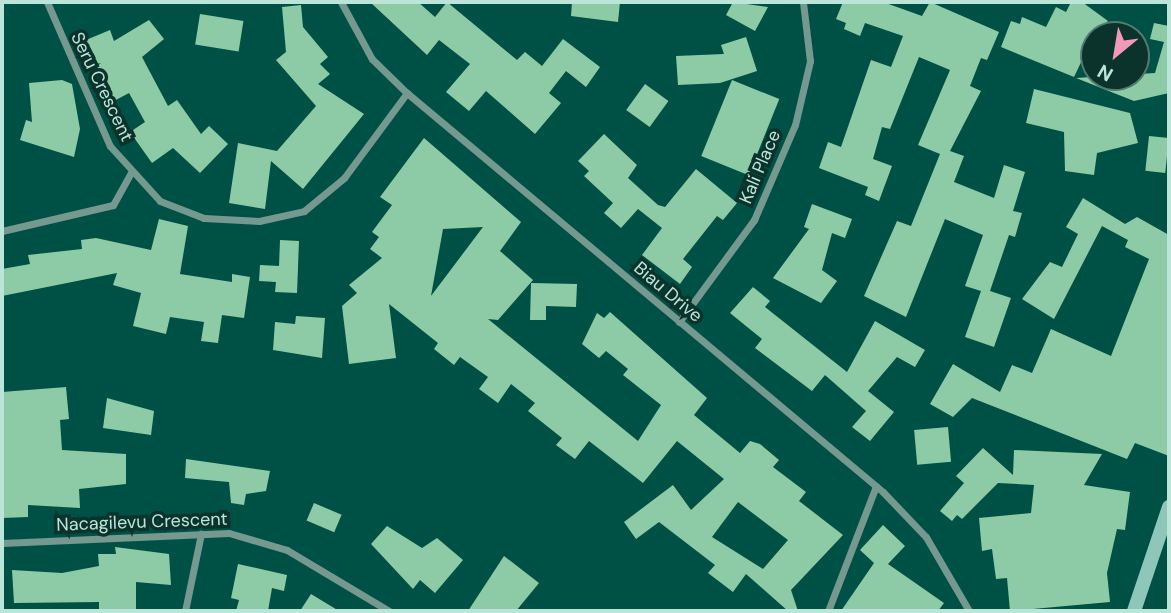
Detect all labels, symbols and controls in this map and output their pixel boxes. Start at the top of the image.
north arrow [1080,21,1150,91]
street label: Seru Crescent [66,29,138,145]
text: N [1093,59,1118,87]
street label: Kali Place [735,127,785,207]
street label: Biau Drive [629,257,707,327]
street label: Nacagilevu Crescent [56,508,228,536]

